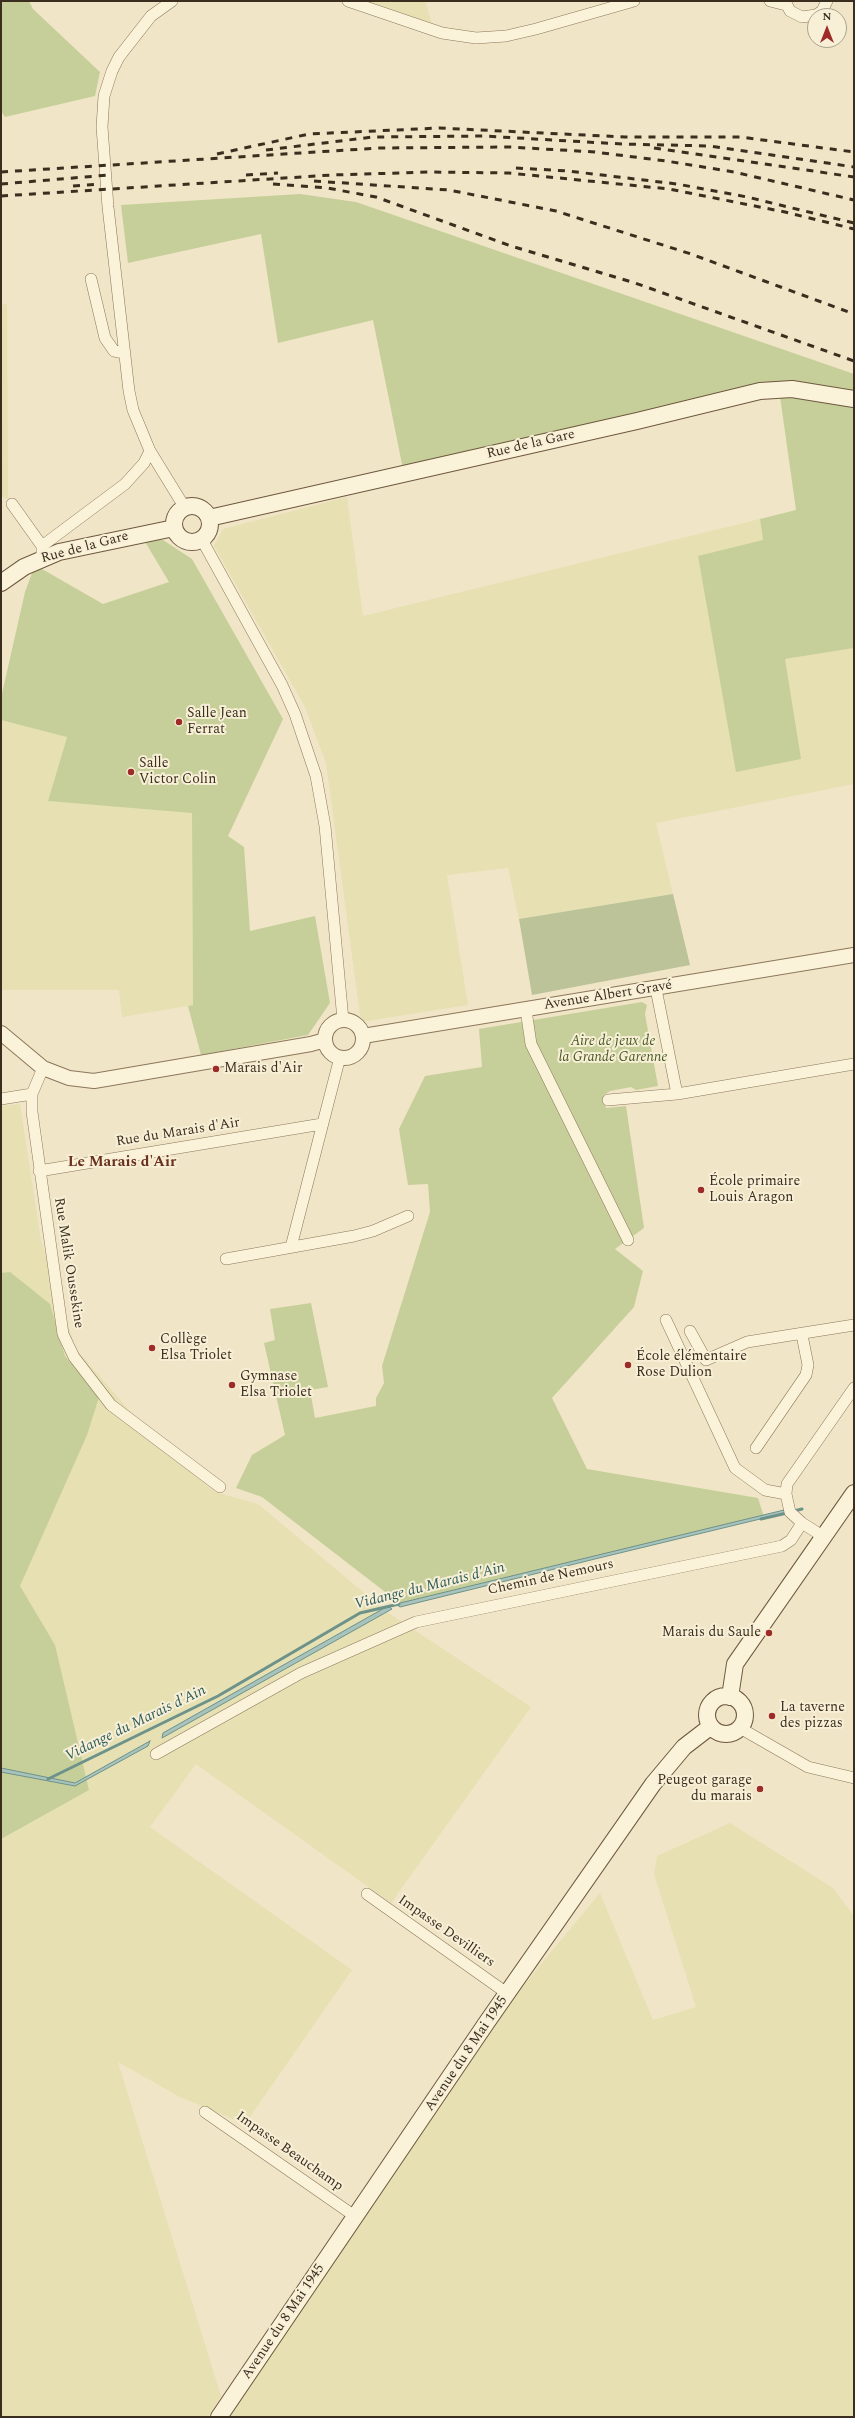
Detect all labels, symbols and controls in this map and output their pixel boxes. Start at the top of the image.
north arrow [807,8,847,48]
text: N [823,8,831,25]
street label: Rue de la Gare [485,427,577,463]
street label: Rue de la Gare [39,528,131,568]
place label: Salle Jean Ferrat [187,706,247,738]
marker: Salle Jean Ferrat [174,717,184,727]
place label: Salle Victor Colin [139,756,216,788]
marker: Salle Victor Colin [126,767,136,777]
street label: Avenue Albert Gravé [543,978,673,1014]
park label: Aire de jeux de la Grande Garenne [559,1034,667,1066]
place label: Marais d'Air [224,1061,303,1077]
marker: Marais d'Air [211,1064,221,1074]
street label: Rue du Marais d'Air [115,1115,241,1151]
district label: Le Marais d'Air [68,1154,176,1172]
place label: École primaire Louis Aragon [709,1174,800,1206]
marker: École primaire Louis Aragon [696,1185,706,1195]
street label: Rue Malik Oussekine [49,1196,87,1330]
place label: Collège Elsa Triolet [160,1332,232,1364]
marker: Collège Elsa Triolet [147,1343,157,1353]
place label: École élémentaire Rose Dulion [636,1349,747,1382]
marker: École élémentaire Rose Dulion [623,1360,633,1370]
place label: Gymnase Elsa Triolet [240,1369,312,1402]
marker: Gymnase Elsa Triolet [227,1380,237,1390]
street label: Chemin de Nemours [487,1556,615,1600]
water label: Vidange du Marais d'Ain [353,1560,507,1614]
place label: Marais du Saule [662,1625,761,1641]
marker: Marais du Saule [764,1628,774,1638]
water label: Vidange du Marais d'Ain [63,1682,209,1766]
place label: La taverne des pizzas [780,1700,845,1732]
marker: La taverne des pizzas [767,1711,777,1721]
place label: Peugeot garage du marais [657,1773,752,1806]
marker: Peugeot garage du marais [755,1784,765,1794]
street label: Impasse Devilliers [394,1892,498,1972]
street label: Avenue du 8 Mai 1945 [422,1993,512,2115]
street label: Impasse Beauchamp [232,2109,346,2195]
street label: Avenue du 8 Mai 1945 [239,2261,329,2383]

